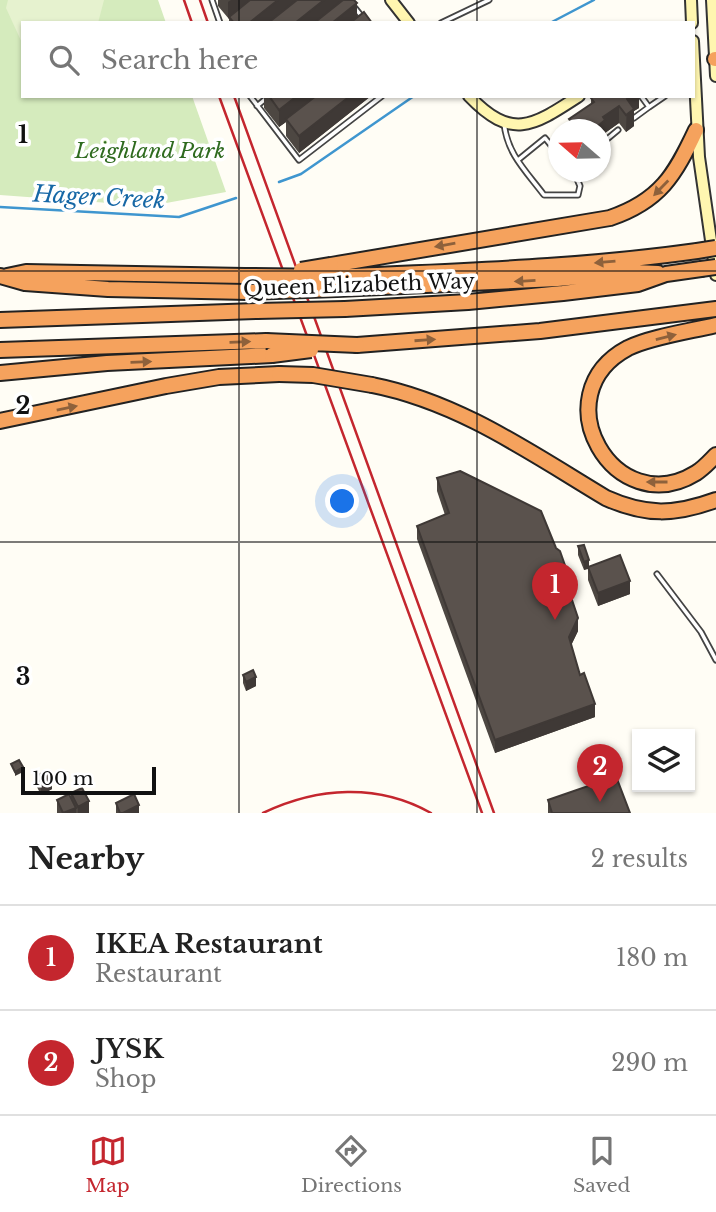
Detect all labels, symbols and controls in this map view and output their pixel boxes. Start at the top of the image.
search box [21,21,695,98]
icon: search [45,41,83,79]
text: Search here [101,44,258,76]
north arrow [548,119,611,182]
text: 1 [18,121,28,149]
park label: Leighland Park [74,138,225,164]
water label: Hager Creek [31,179,166,214]
one-way arrow [654,179,670,196]
one-way arrow [434,240,456,251]
one-way arrow [594,257,616,268]
street label: Queen Elizabeth Way [243,268,476,302]
one-way arrow [514,275,536,286]
one-way arrow [655,331,677,342]
one-way arrow [415,334,437,345]
one-way arrow [229,336,251,348]
one-way arrow [130,356,152,368]
text: 2 [16,392,30,420]
one-way arrow [56,402,78,413]
one-way arrow [645,476,667,488]
your location [325,484,359,518]
pin: 1 [532,562,578,620]
text: 3 [16,663,30,691]
map controls [632,729,695,792]
button: layers [632,729,695,792]
pin: 2 [577,744,623,802]
scale bar [21,764,156,796]
text: 100 m [32,767,93,790]
text: Nearby [28,840,144,877]
text: 2 results [591,845,688,873]
text: IKEA Restaurant [95,928,323,960]
text: 1 [46,944,56,972]
text: 180 m [616,944,688,972]
text: Restaurant [95,960,222,988]
text: JYSK [95,1033,164,1065]
text: 2 [44,1049,58,1077]
text: 290 m [611,1049,688,1077]
text: Shop [95,1065,156,1093]
tab: Map [86,1132,130,1197]
tab: Directions [301,1132,402,1197]
tab: Saved [573,1132,630,1197]

